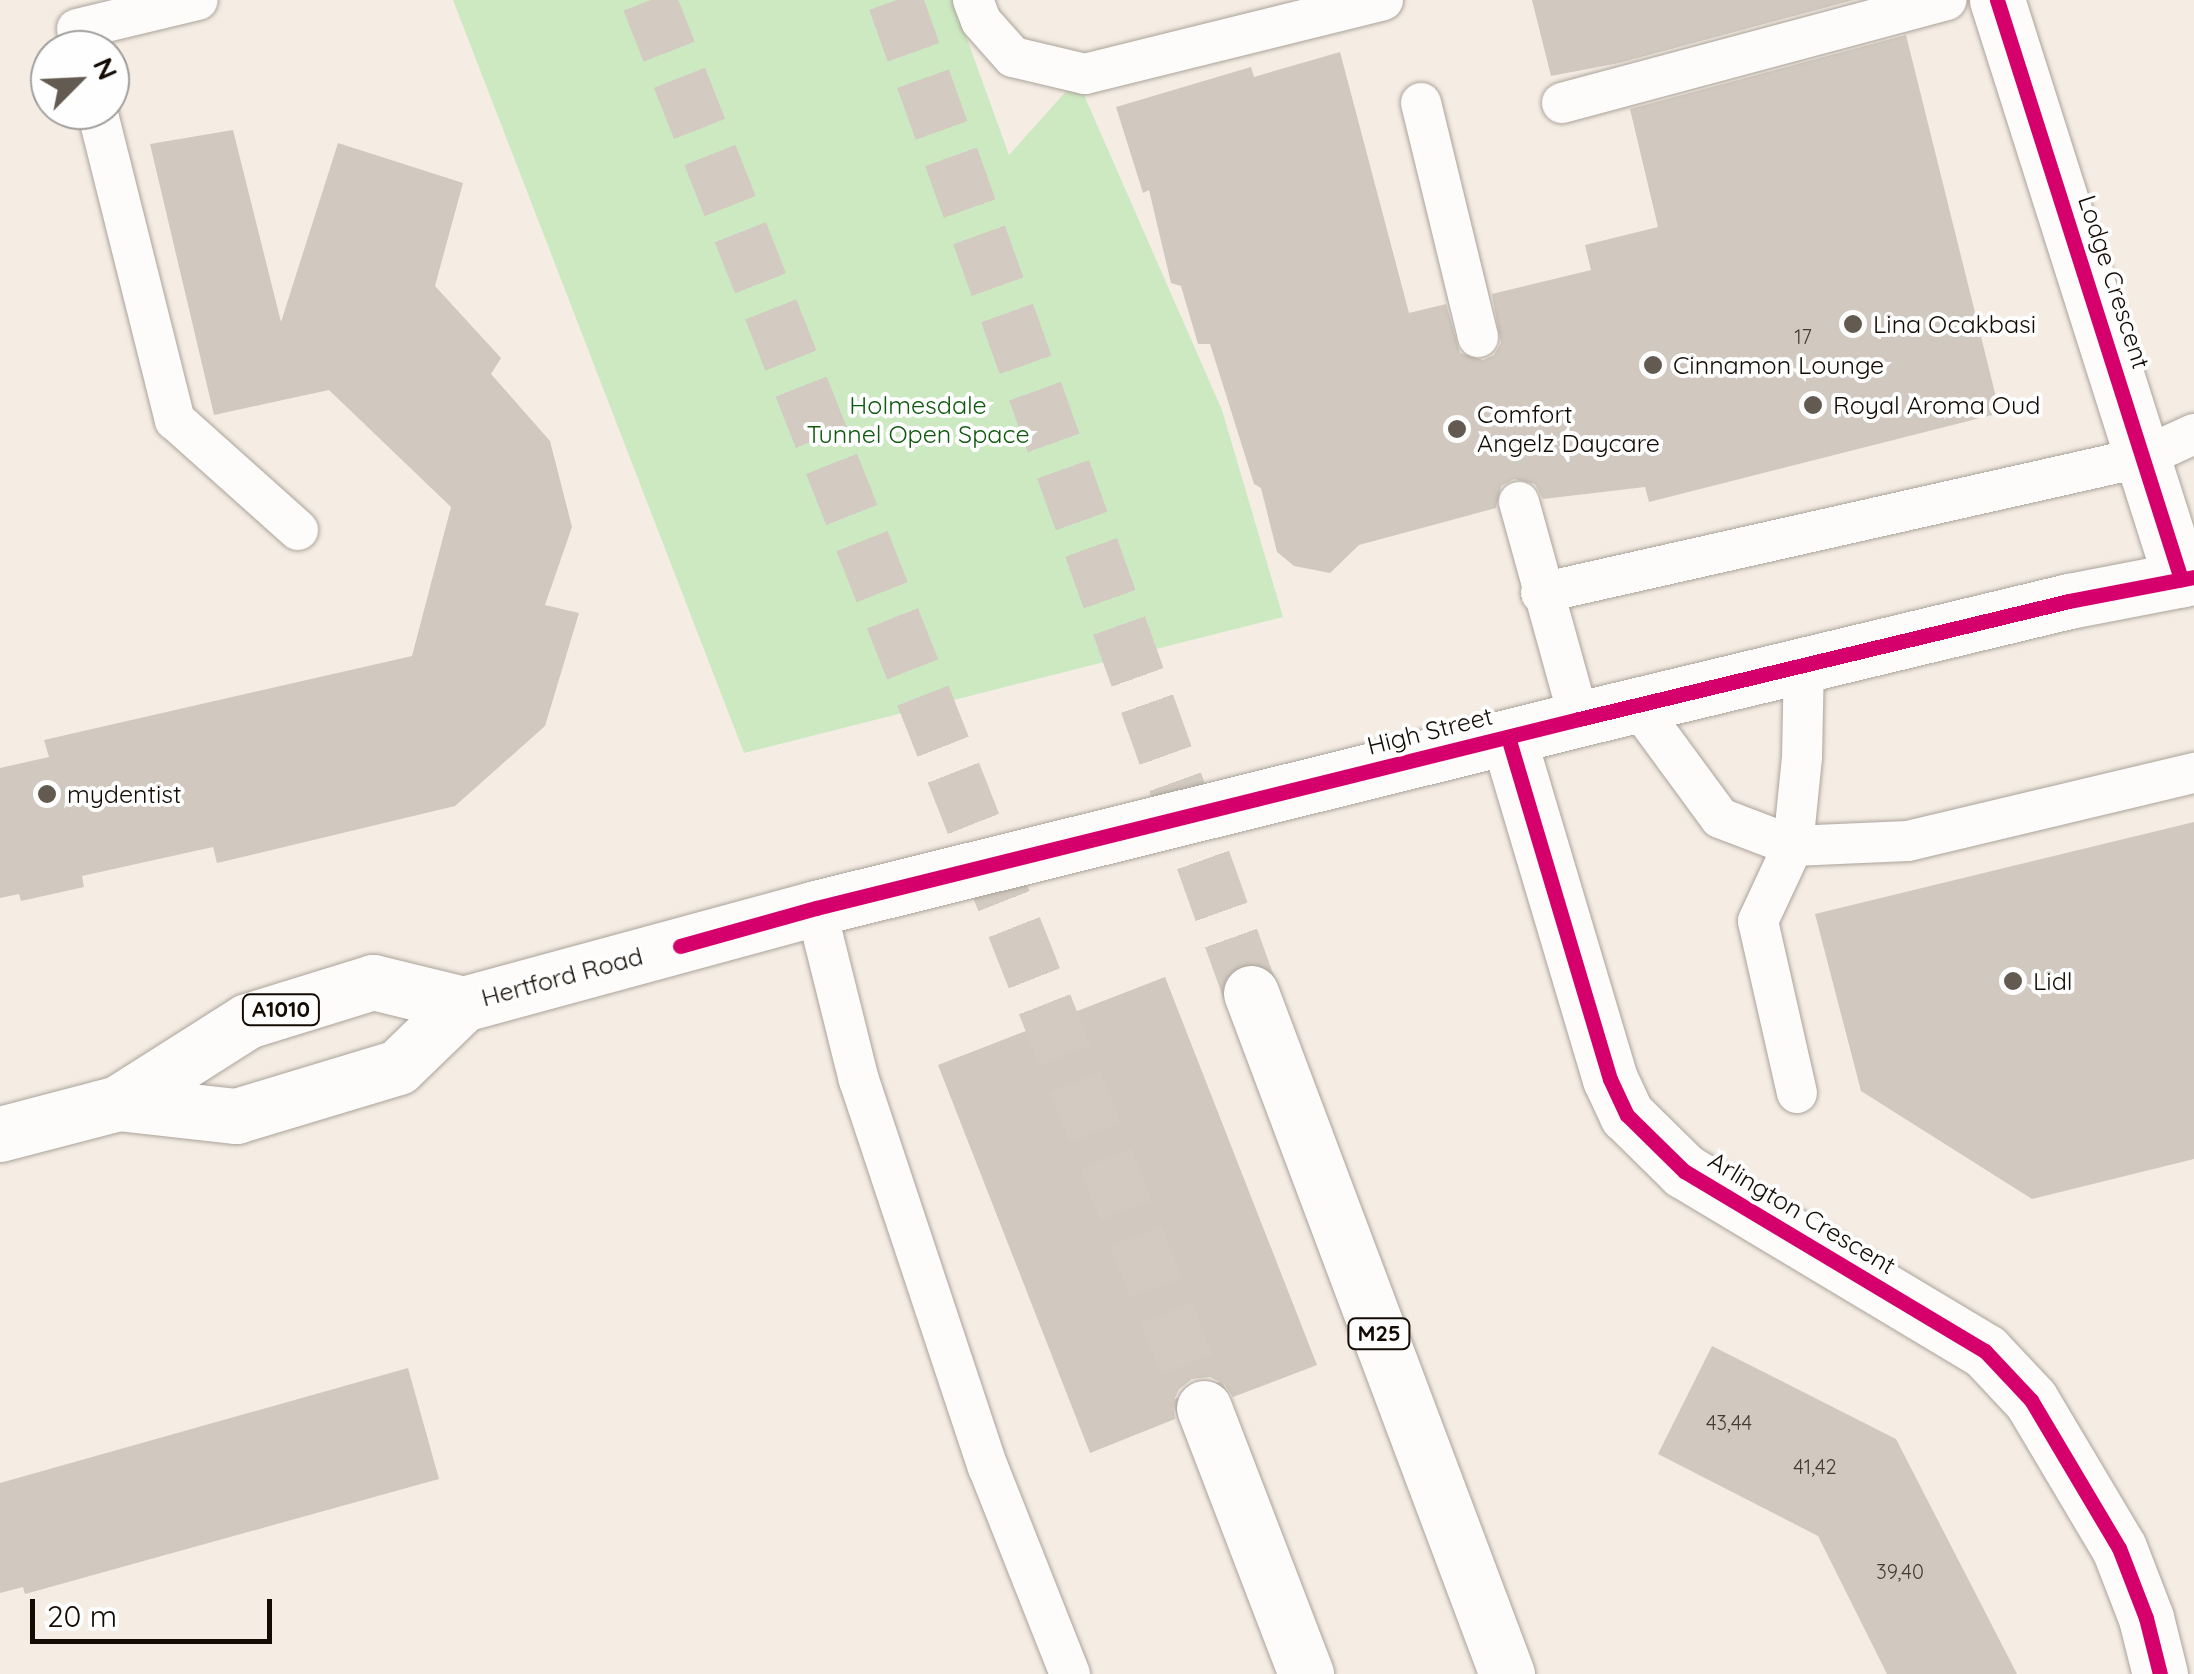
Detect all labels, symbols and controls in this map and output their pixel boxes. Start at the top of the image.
north arrow [30,30,130,130]
text: N [86,52,126,85]
street label: Lodge Crescent [2072,191,2156,373]
place label: Lina Ocakbasi [1873,309,2036,339]
marker: Lina Ocakbasi [1842,313,1864,335]
house number: 17 [1794,324,1812,348]
place label: Cinnamon Lounge [1673,350,1884,380]
marker: Cinnamon Lounge [1642,354,1664,376]
place label: Royal Aroma Oud [1833,390,2040,420]
park label: Holmesdale Tunnel Open Space [806,391,1030,450]
marker: Royal Aroma Oud [1802,394,1824,416]
place label: Comfort Angelz Daycare [1477,400,1660,459]
marker: Comfort Angelz Daycare [1446,418,1468,440]
street label: High Street [1364,701,1496,761]
place label: mydentist [67,779,181,809]
marker: mydentist [36,783,58,805]
street label: Hertford Road [478,941,646,1013]
place label: Lidl [2033,966,2073,996]
marker: Lidl [2002,970,2024,992]
road number: A1010 [241,993,321,1027]
street label: Arlington Crescent [1703,1145,1901,1281]
road number: M25 [1346,1317,1412,1351]
house number: 43,44 [1706,1410,1752,1434]
house number: 41,42 [1793,1454,1837,1478]
house number: 39,40 [1876,1559,1924,1583]
scale bar [35,1579,278,1641]
text: 20 m [47,1597,117,1635]

